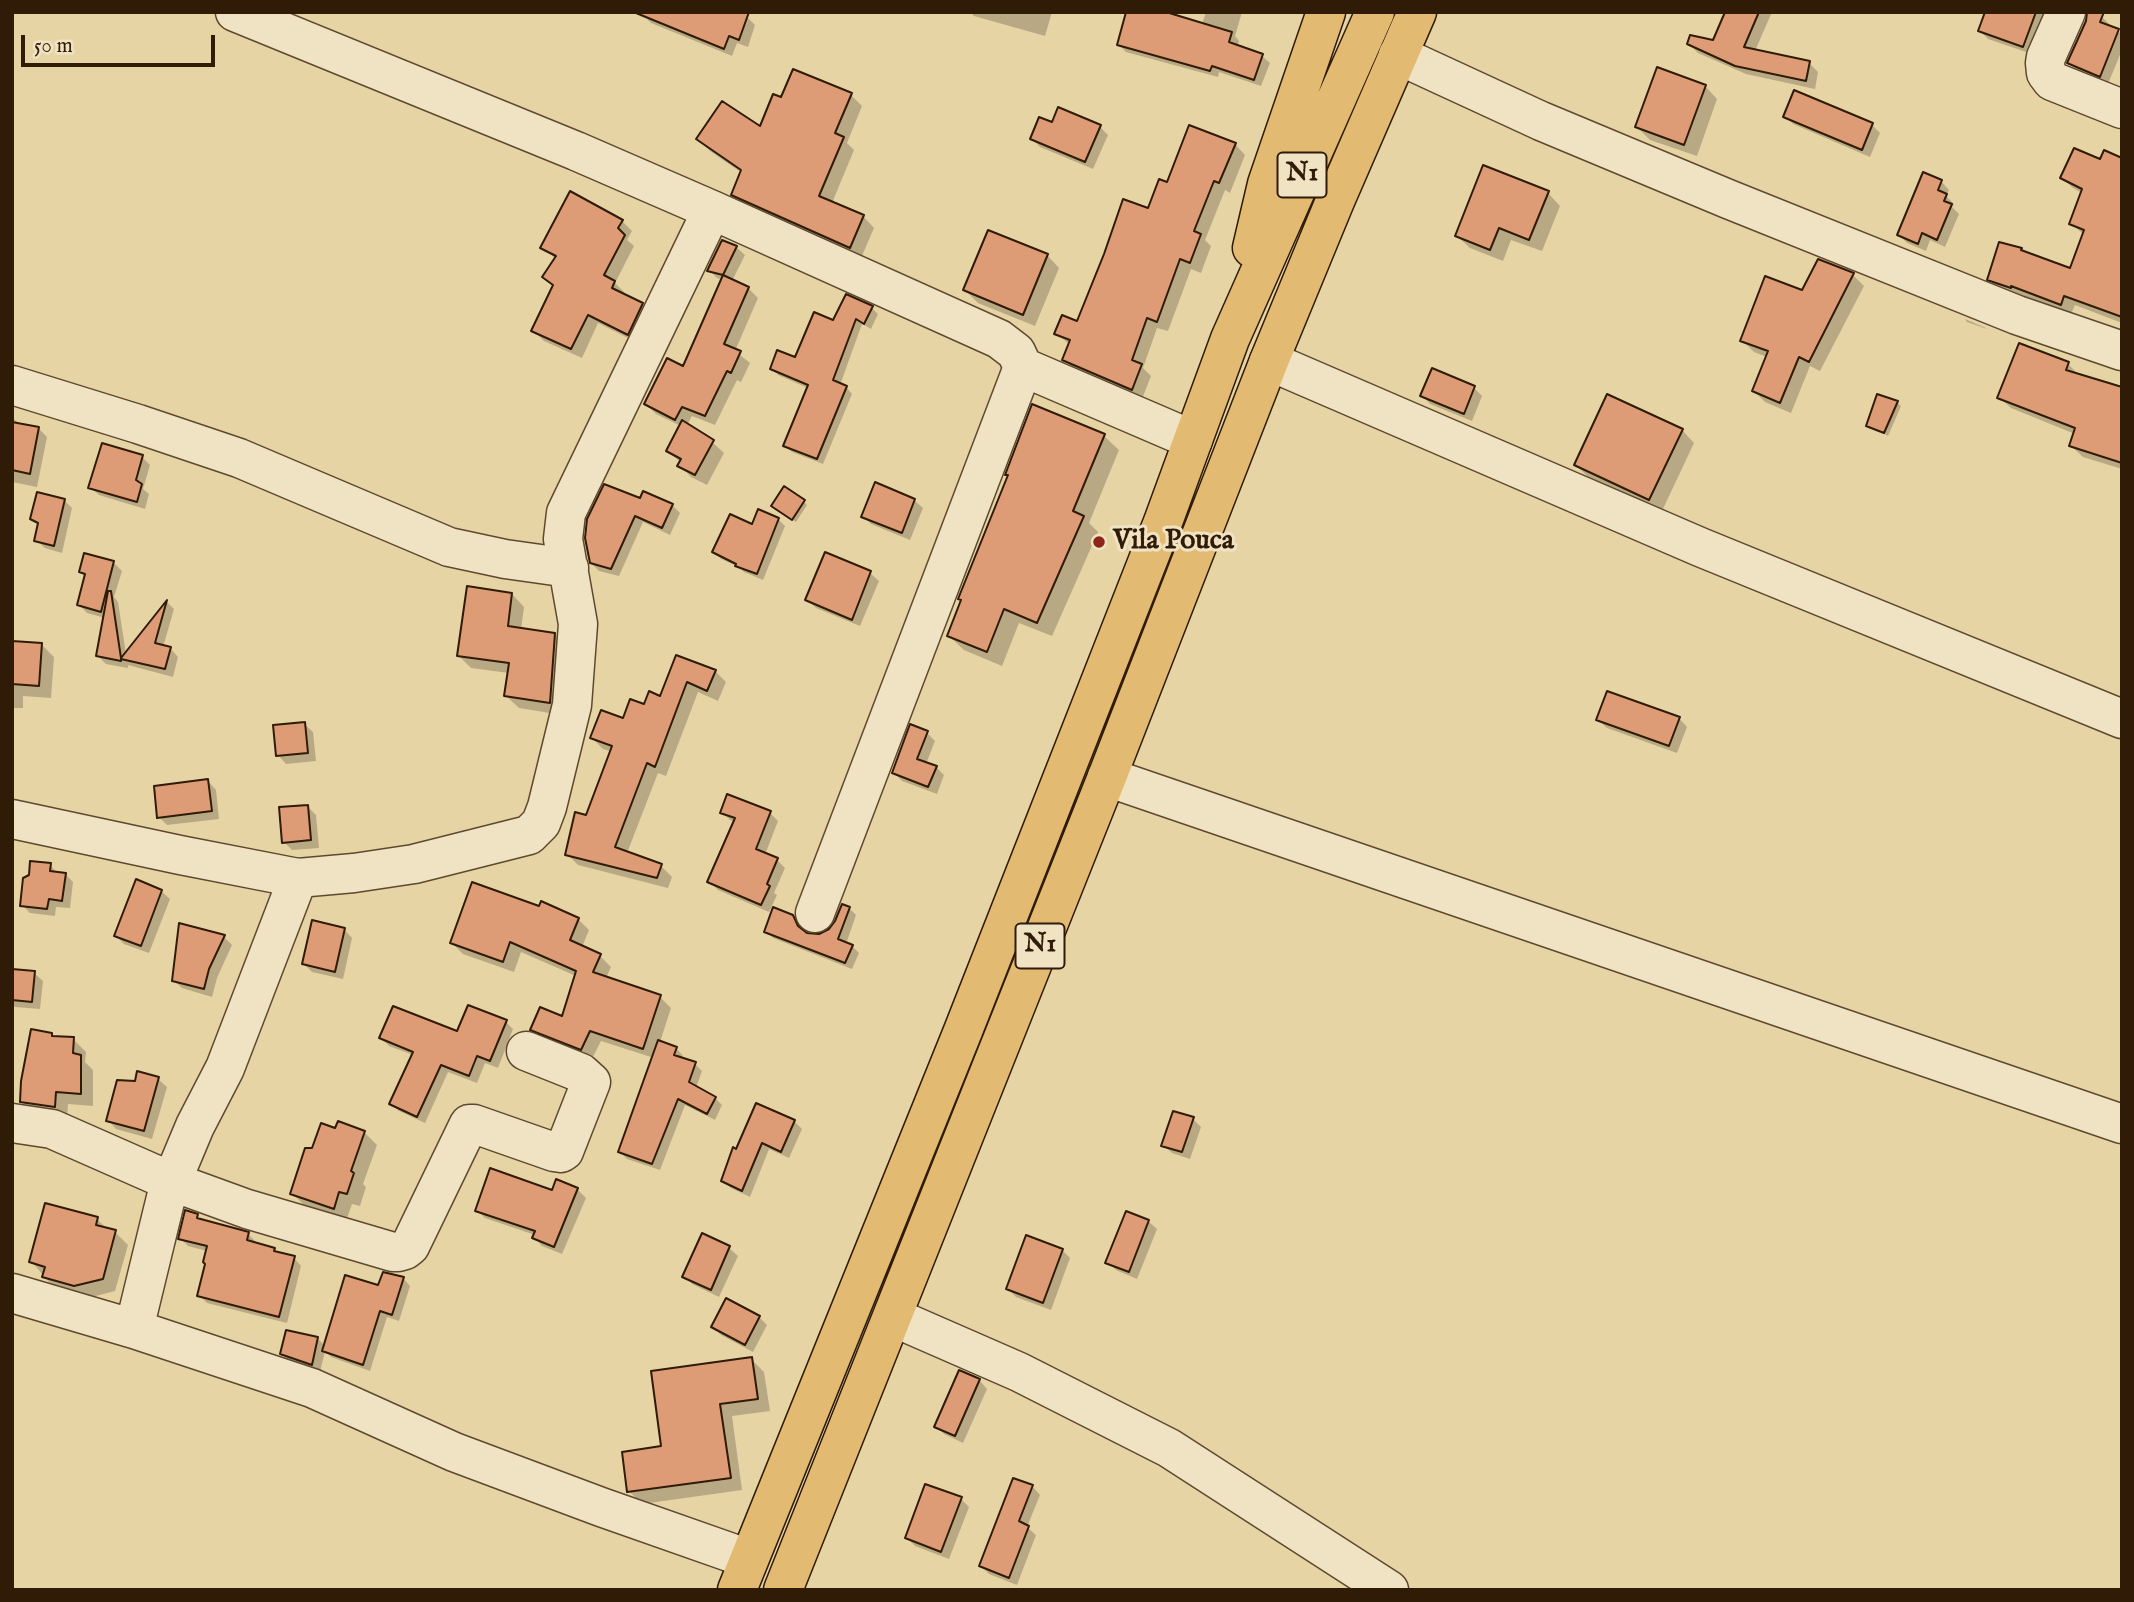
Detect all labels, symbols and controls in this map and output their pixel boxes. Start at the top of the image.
scale bar [24,21,219,65]
text: 50 m [34,33,73,60]
road number: N1 [1278,152,1326,198]
place label: Vila Pouca [1113,525,1234,559]
marker: Vila Pouca [1091,534,1107,550]
road number: N1 [1016,923,1064,968]

